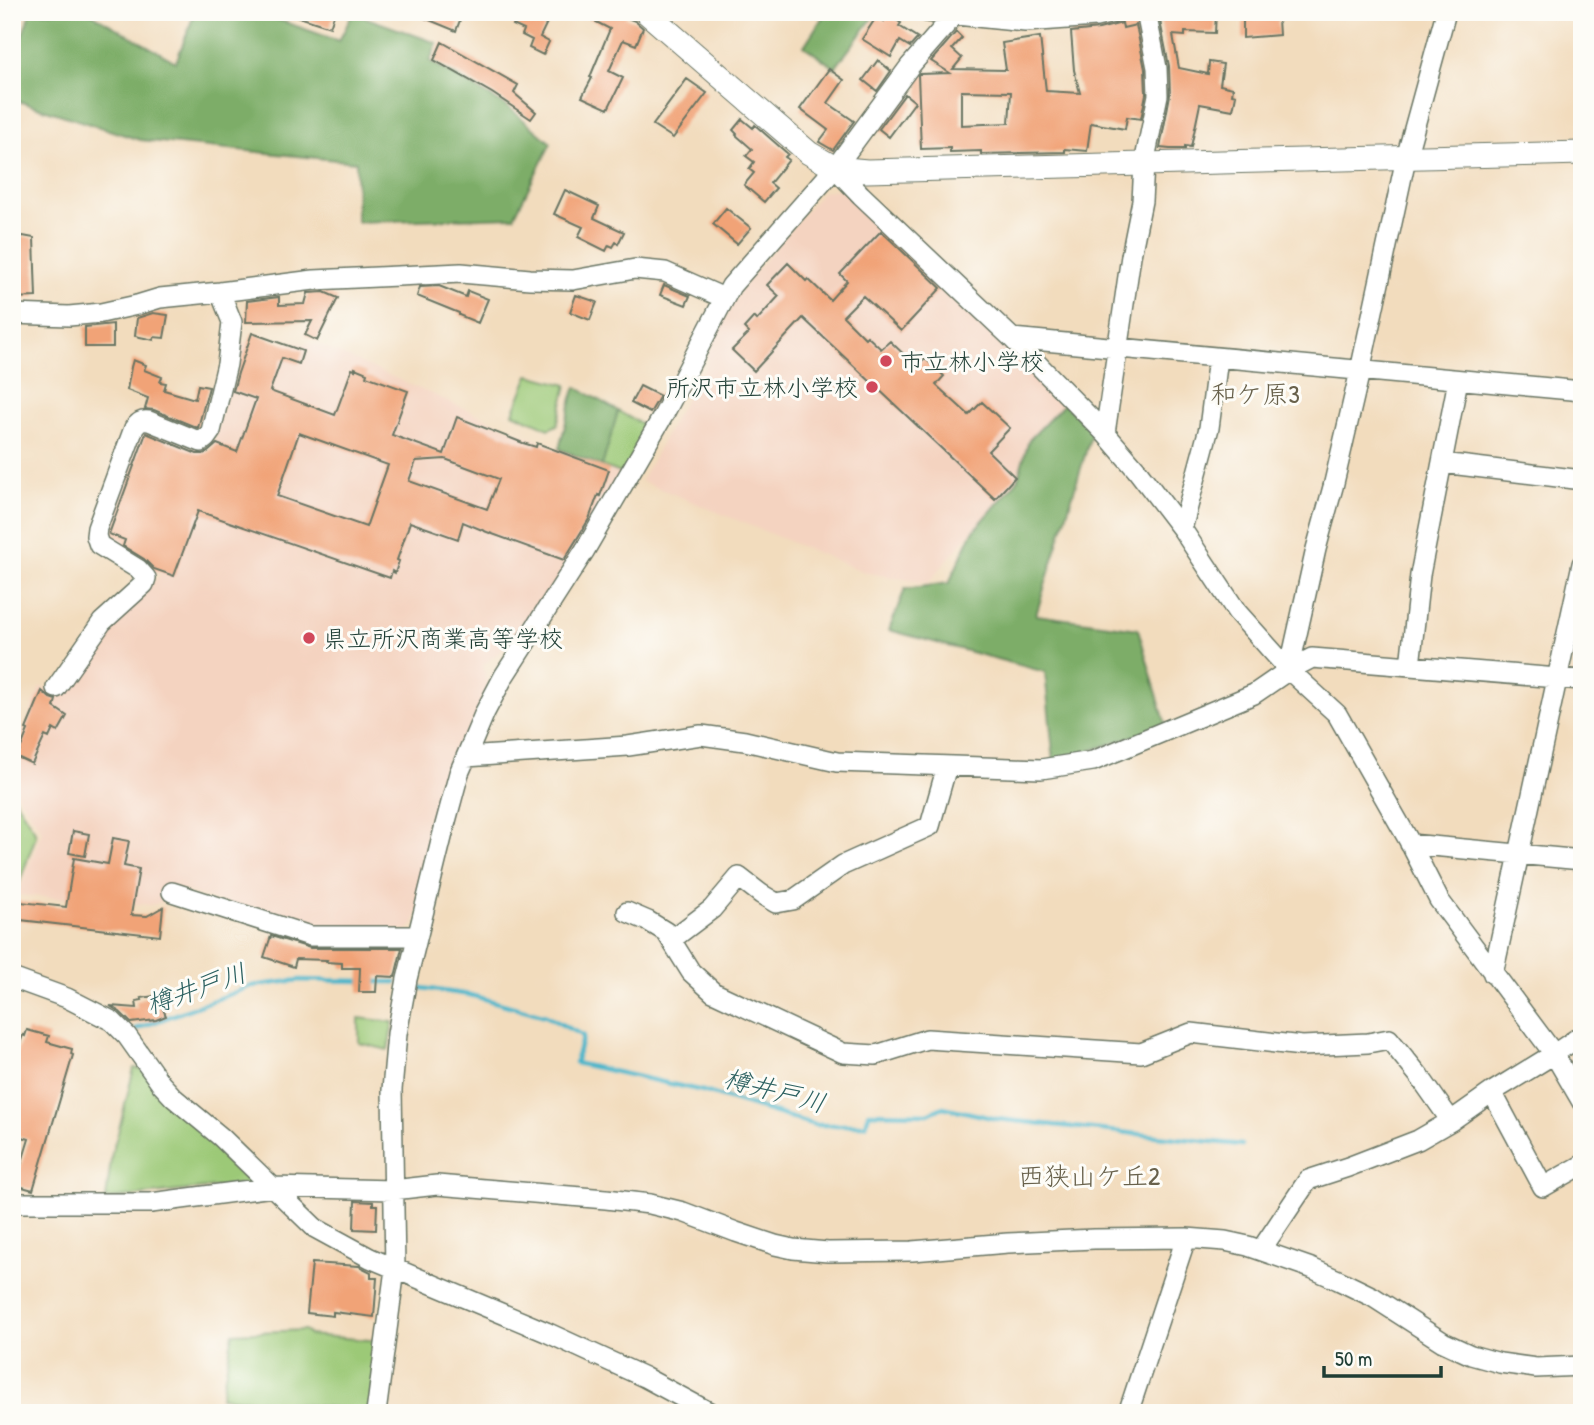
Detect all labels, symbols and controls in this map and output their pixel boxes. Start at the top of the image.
place label: 市立林小学校 [900,345,1044,377]
marker: 市立林小学校 [878,353,894,369]
place label: 所沢市立林小学校 [666,371,858,403]
district label: 和ケ原3 [1210,376,1300,411]
marker: 所沢市立林小学校 [864,379,880,395]
place label: 県立所沢商業高等学校 [323,622,563,654]
marker: 県立所沢商業高等学校 [301,630,317,646]
water label: 樽井戸川 [141,955,251,1021]
water label: 樽井戸川 [720,1060,830,1120]
district label: 西狭山ケ丘2 [1018,1158,1160,1193]
scale bar [1324,1334,1442,1378]
text: 50 m [1335,1344,1372,1373]

